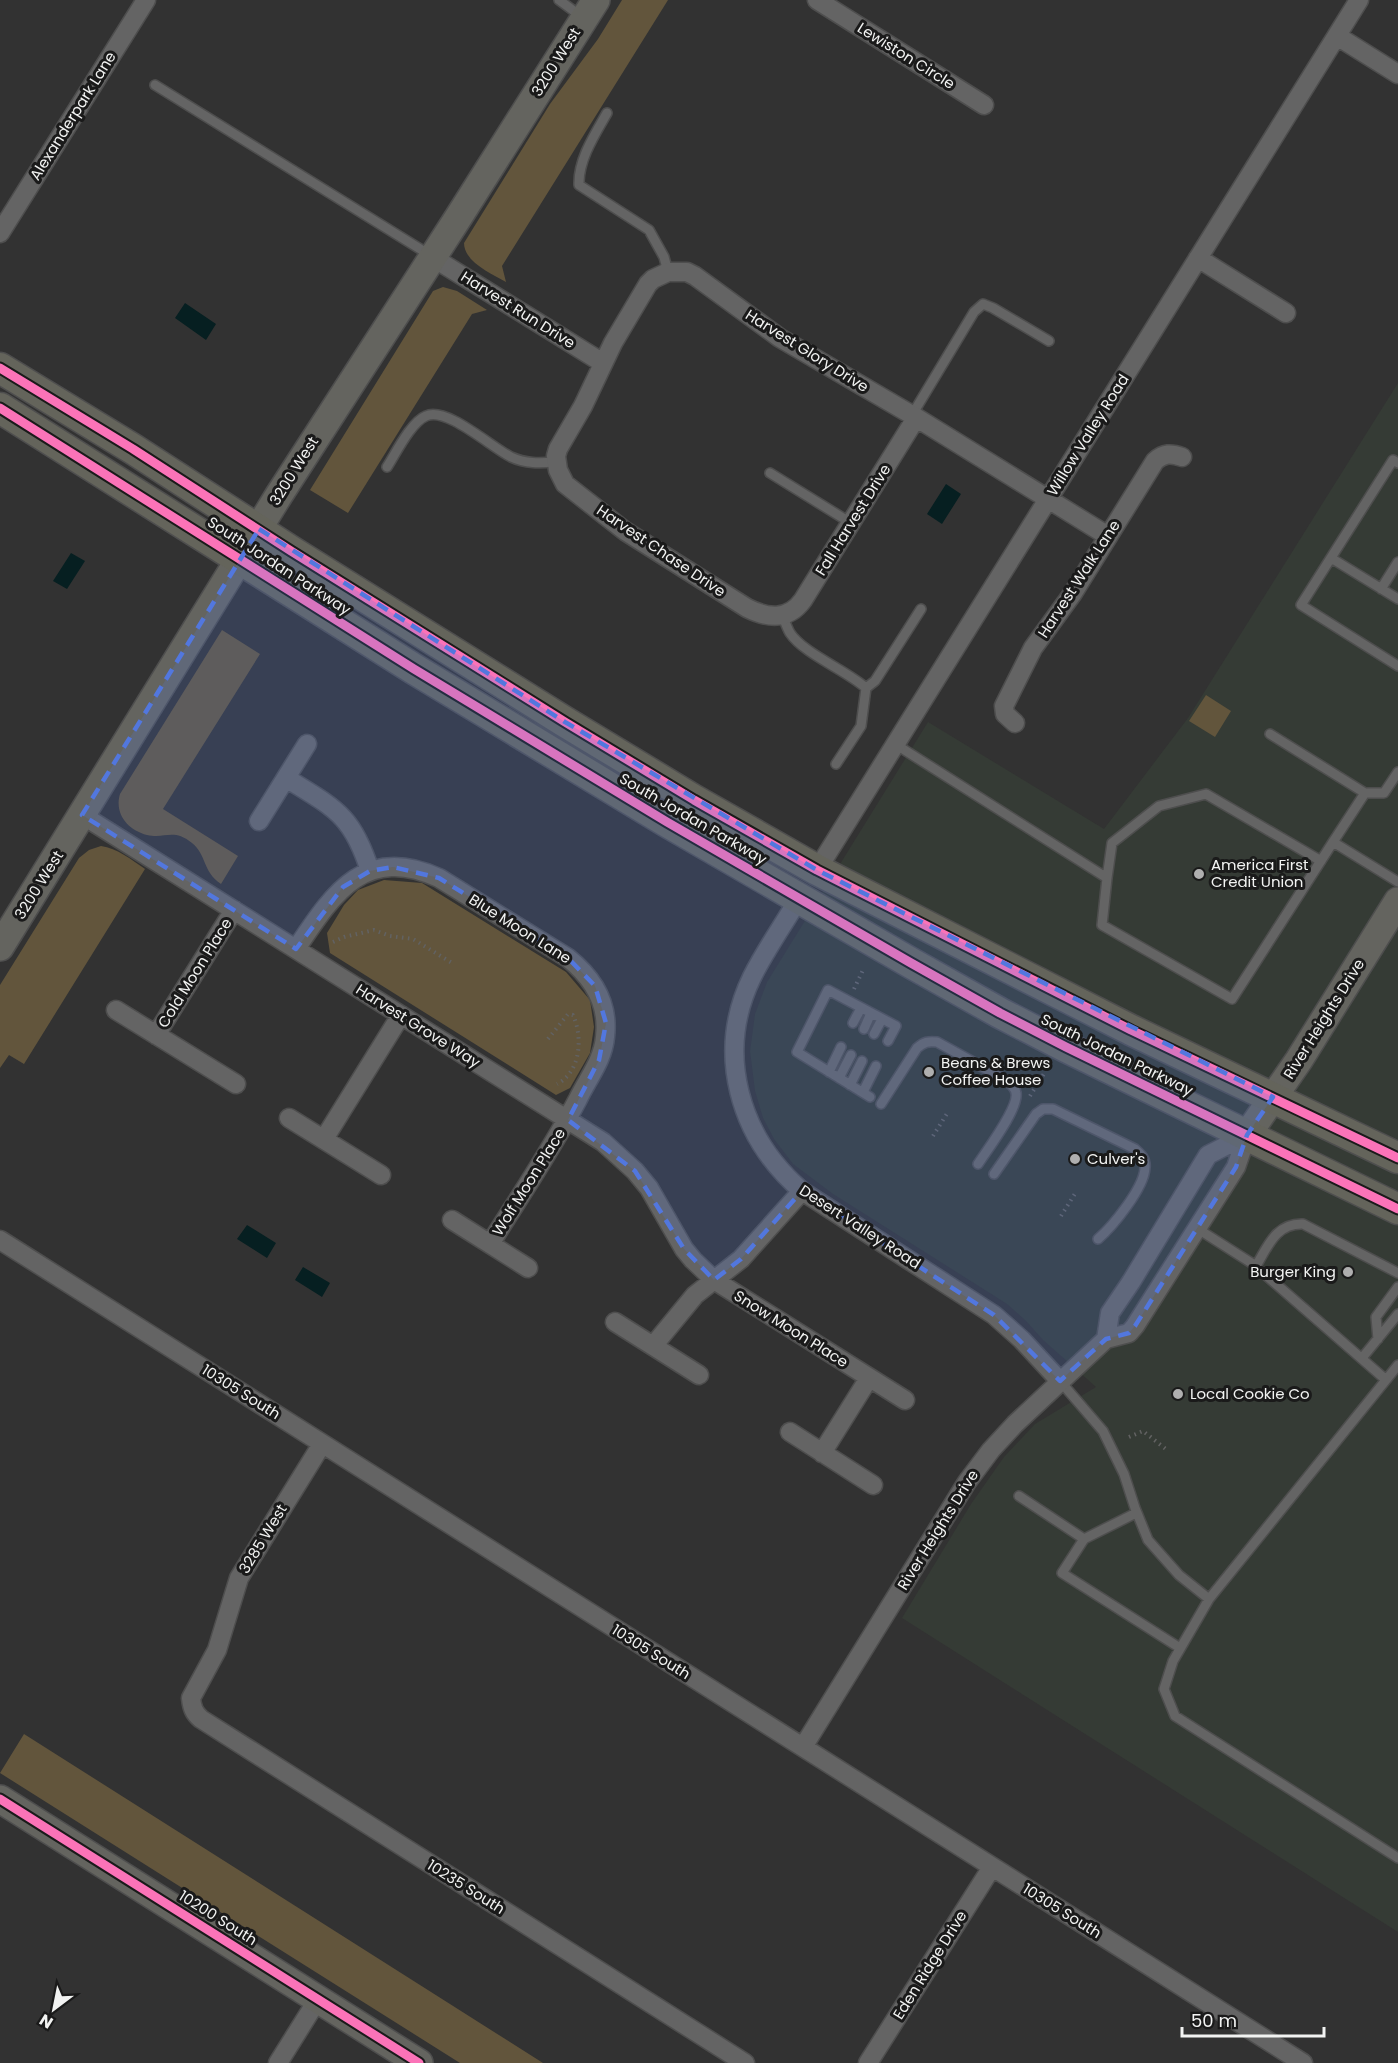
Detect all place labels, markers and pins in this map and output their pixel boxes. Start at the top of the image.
place label: America First Credit Union [1211,854,1309,892]
marker: America First Credit Union [1192,867,1206,881]
place label: Beans & Brews Coffee House [941,1052,1051,1090]
marker: Beans & Brews Coffee House [922,1065,936,1079]
place label: Culver's [1087,1148,1146,1169]
marker: Culver's [1068,1152,1082,1166]
place label: Burger King [1250,1261,1336,1282]
marker: Burger King [1341,1265,1355,1279]
place label: Local Cookie Co [1190,1383,1310,1404]
marker: Local Cookie Co [1171,1387,1185,1401]

